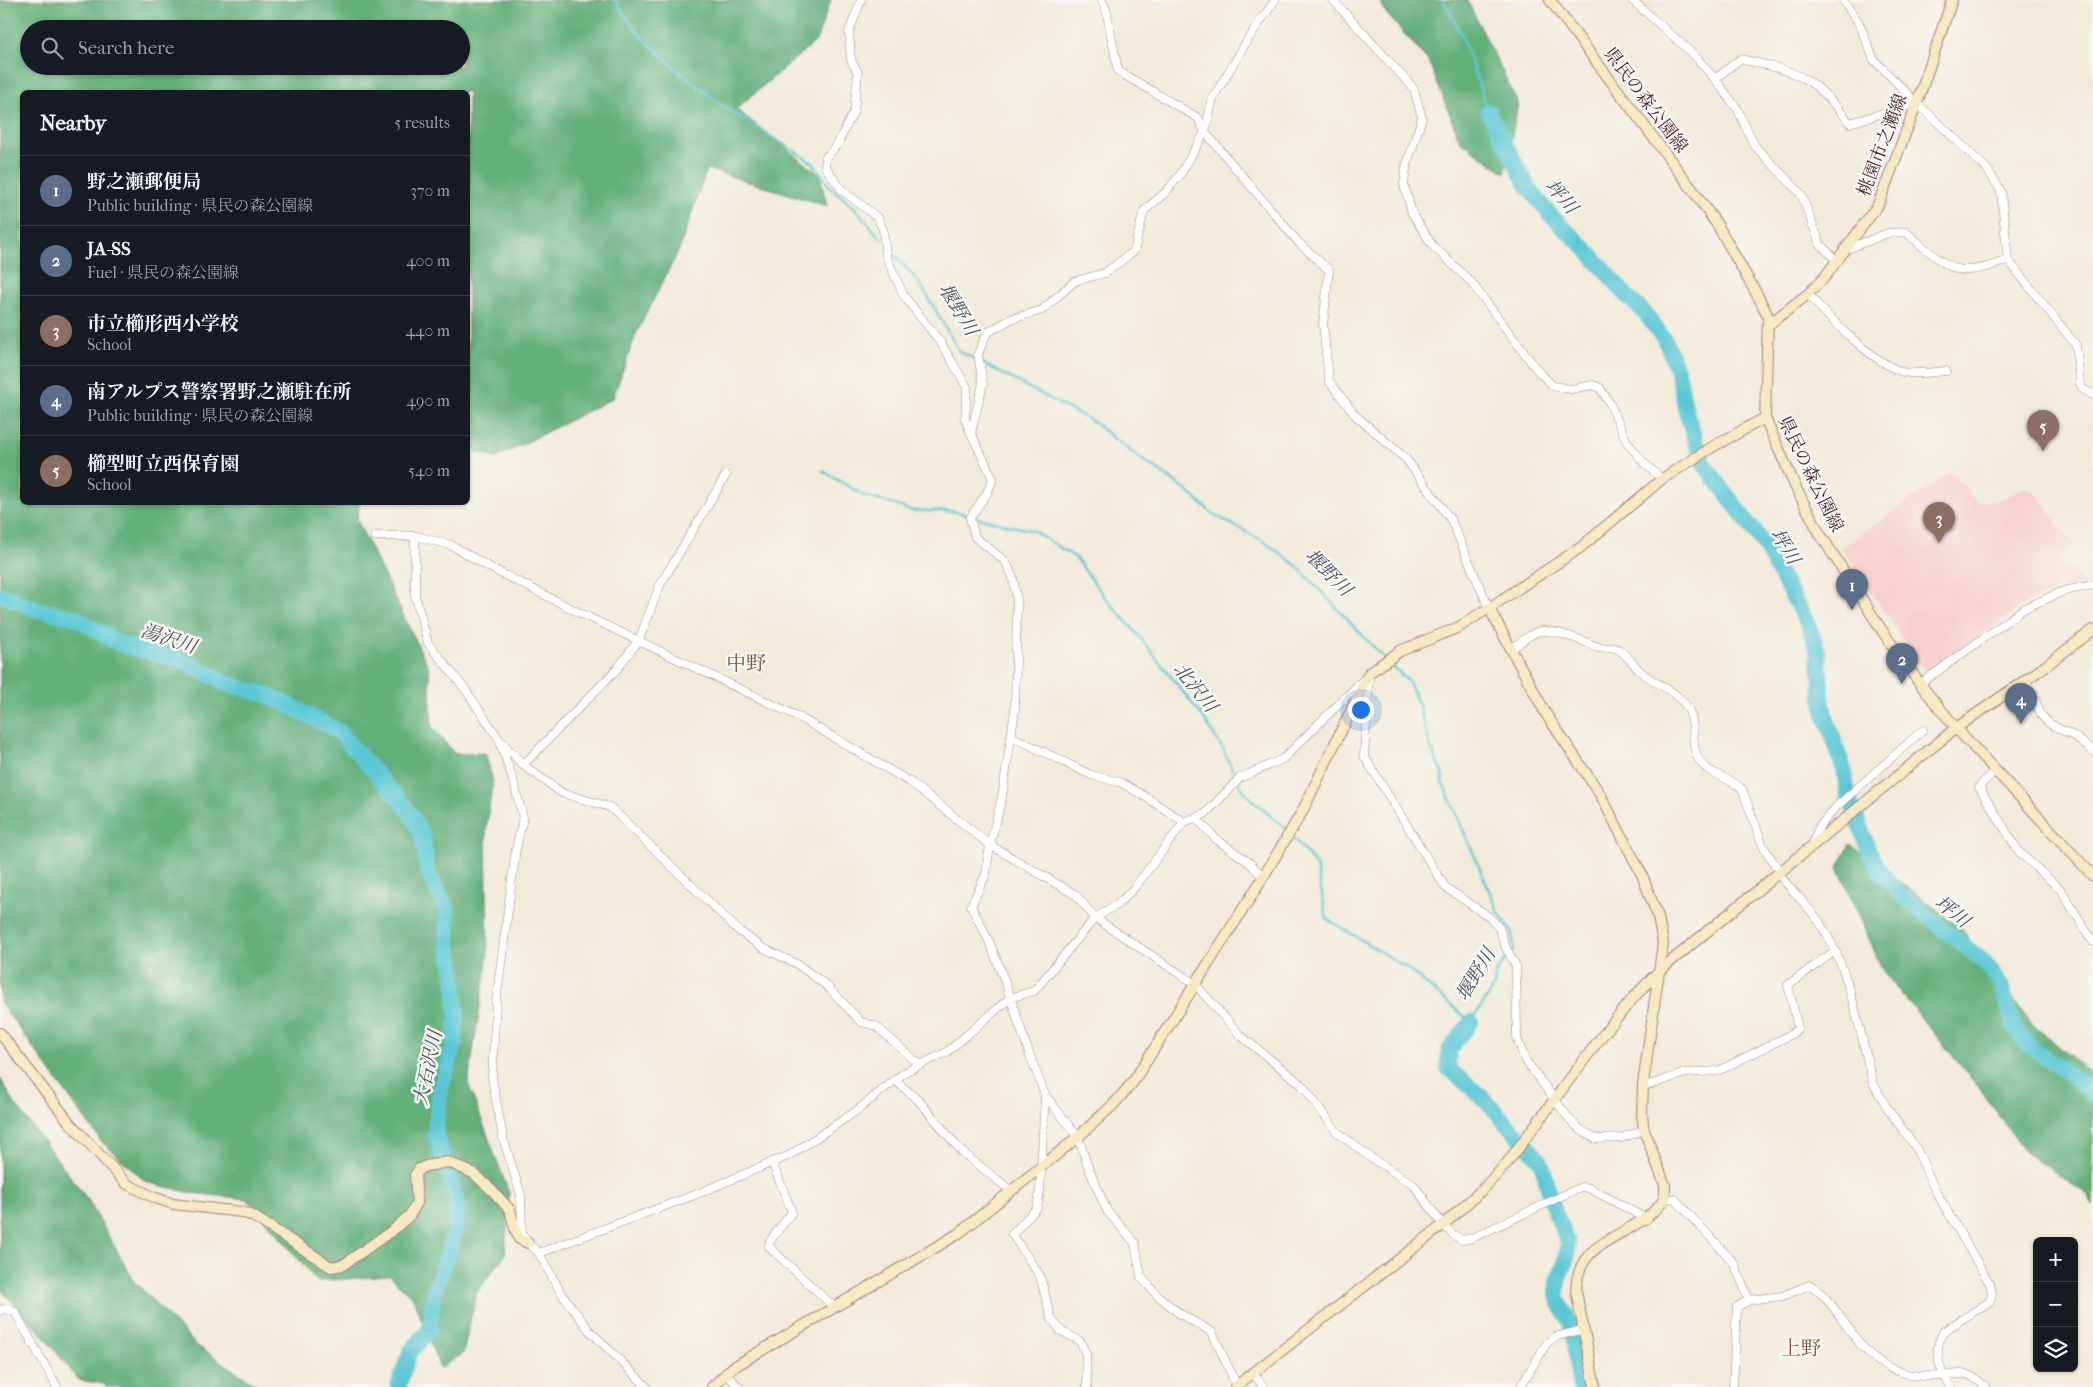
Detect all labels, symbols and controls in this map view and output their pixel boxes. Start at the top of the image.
search box [20,20,470,75]
icon: search [38,34,66,62]
text: Search here [78,37,174,59]
street label: 県民の森公園線 [1599,44,1692,157]
street label: 桃園市之瀬線 [1853,91,1912,199]
text: Nearby [40,111,106,135]
text: 5 results [394,113,450,132]
text: 野之瀬郵便局 [87,171,201,193]
water label: 坪川 [1541,175,1583,220]
text: 1 [53,181,59,200]
text: 370 m [410,181,450,200]
text: Public building · 県民の森公園線 [87,196,313,215]
text: JA-SS [87,238,131,260]
text: 2 [52,251,60,270]
text: 400 m [406,251,450,270]
text: Fuel · 県民の森公園線 [87,263,239,282]
water label: 堰野川 [934,279,983,341]
text: 市立櫛形西小学校 [87,313,239,335]
text: 3 [53,321,59,340]
text: 440 m [405,321,450,340]
text: School [87,335,132,354]
text: 南アルプス警察署野之瀬駐在所 [87,381,351,403]
text: 4 [51,391,61,410]
text: 490 m [407,391,450,410]
text: Public building · 県民の森公園線 [87,406,313,425]
pin: 5 [2027,410,2059,451]
street label: 県民の森公園線 [1773,413,1848,535]
text: 櫛型町立西保育園 [87,453,239,475]
text: 5 [53,461,59,480]
text: 540 m [408,461,450,480]
text: School [87,475,132,494]
pin: 3 [1923,502,1955,543]
water label: 坪川 [1766,525,1805,570]
water label: 堰野川 [1300,545,1358,602]
pin: 1 [1836,569,1868,610]
water label: 湯沢川 [138,620,201,659]
pin: 2 [1886,643,1918,684]
district label: 中野 [726,652,766,675]
water label: 北沢川 [1169,659,1223,718]
pin: 4 [2005,683,2037,724]
your location [1348,697,1374,723]
water label: 坪川 [1931,891,1976,934]
water label: 堰野川 [1452,943,1501,1005]
water label: 大石沢川 [409,1027,447,1108]
map controls [2033,1237,2078,1372]
button: + [2033,1237,2078,1282]
button: − [2033,1282,2078,1327]
button: layers [2033,1327,2078,1372]
district label: 上野 [1781,1337,1821,1360]

